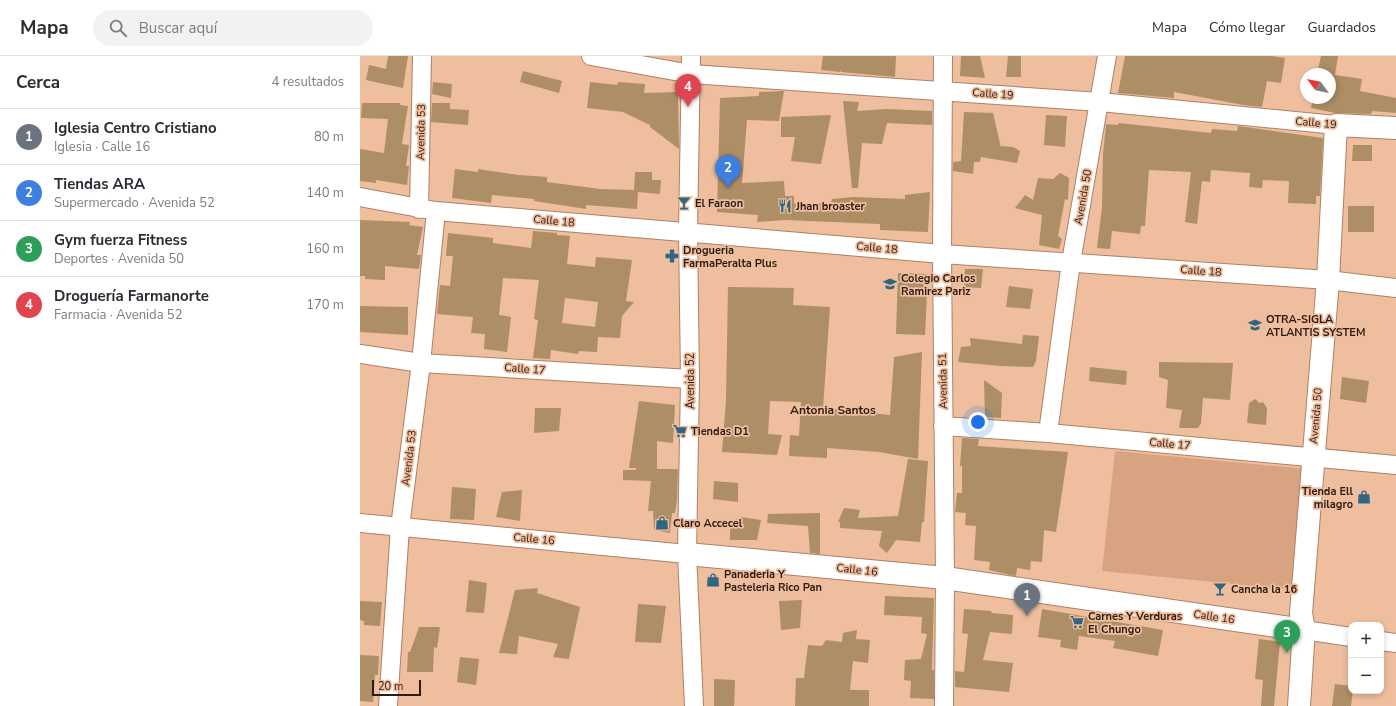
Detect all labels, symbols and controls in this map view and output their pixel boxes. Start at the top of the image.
search box [93,10,373,46]
text: Mapa [20,15,69,41]
icon: search [107,17,129,39]
text: Buscar aquí [139,18,217,38]
text: Mapa [1152,18,1187,37]
text: Cómo llegar [1209,18,1285,37]
text: Guardados [1307,18,1376,37]
north arrow [1300,68,1336,104]
text: Cerca [16,71,60,94]
text: 4 resultados [272,73,344,91]
pin: 4 [675,74,701,107]
street label: Calle 19 [972,85,1014,103]
street label: Avenida 53 [413,104,429,160]
street label: Calle 19 [1295,114,1337,132]
text: Iglesia Centro Cristiano [54,118,217,138]
text: 1 [25,128,33,146]
text: 80 m [314,128,344,146]
text: Iglesia · Calle 16 [54,138,150,156]
pin: 2 [715,155,741,188]
street label: Avenida 50 [1071,168,1095,226]
text: Tiendas ARA [54,174,145,194]
text: 2 [25,184,33,202]
text: 140 m [306,184,344,202]
text: Supermercado · Avenida 52 [54,194,215,212]
bar icon: El Faraon [676,195,692,211]
place label: El Faraon [695,196,743,211]
restaurant icon: Jhan broaster [777,198,793,214]
place label: Jhan broaster [795,199,865,214]
street label: Calle 18 [533,212,576,230]
text: Gym fuerza Fitness [54,230,187,250]
street label: Calle 18 [856,239,899,257]
text: 3 [25,240,33,258]
text: 160 m [306,240,344,258]
place label: Drogueria FarmaPeralta Plus [683,243,777,271]
pharmacy icon: Drogueria FarmaPeralta Plus [664,248,680,264]
text: Deportes · Avenida 50 [54,250,184,268]
street label: Calle 18 [1180,262,1223,280]
place label: Colegio Carlos Ramirez Pariz [901,271,975,299]
school or university icon: Colegio Carlos Ramirez Pariz [882,276,898,292]
text: Droguería Farmanorte [54,286,209,306]
text: 4 [25,296,33,314]
text: 170 m [306,296,344,314]
text: Farmacia · Avenida 52 [54,306,182,324]
place label: OTRA-SIGLA ATLANTIS SYSTEM [1266,312,1365,340]
school or university icon: OTRA-SIGLA ATLANTIS SYSTEM [1247,317,1263,333]
street label: Avenida 52 [683,353,698,409]
street label: Avenida 51 [935,353,951,409]
street label: Calle 17 [504,360,546,378]
street label: Avenida 50 [1306,387,1326,445]
district label: Antonia Santos [790,402,876,418]
your location [968,412,988,432]
supermarket icon: Tiendas D1 [672,423,688,439]
place label: Tiendas D1 [691,424,749,439]
street label: Avenida 53 [398,429,420,487]
street label: Calle 17 [1149,435,1191,453]
place label: Tienda Ell milagro [1302,484,1353,512]
shop icon: Tienda Ell milagro [1356,489,1372,505]
shop icon: Claro Accecel [654,515,670,531]
place label: Claro Accecel [673,516,743,531]
street label: Calle 16 [513,530,556,548]
street label: Calle 16 [836,560,879,580]
place label: Panaderia Y Pasteleria Rico Pan [724,567,822,595]
shop icon: Panaderia Y Pasteleria Rico Pan [705,572,721,588]
bar icon: Cancha la 16 [1212,581,1228,597]
place label: Cancha la 16 [1231,582,1297,597]
pin: 1 [1014,583,1040,616]
street label: Calle 16 [1192,607,1236,627]
place label: Carnes Y Verduras El Chungo [1088,609,1182,637]
supermarket icon: Carnes Y Verduras El Chungo [1069,614,1085,630]
pin: 3 [1274,620,1300,653]
map controls [1348,622,1384,694]
button: + [1348,622,1384,658]
button: − [1348,658,1384,694]
scale bar [372,678,421,697]
text: 20 m [378,679,403,694]

